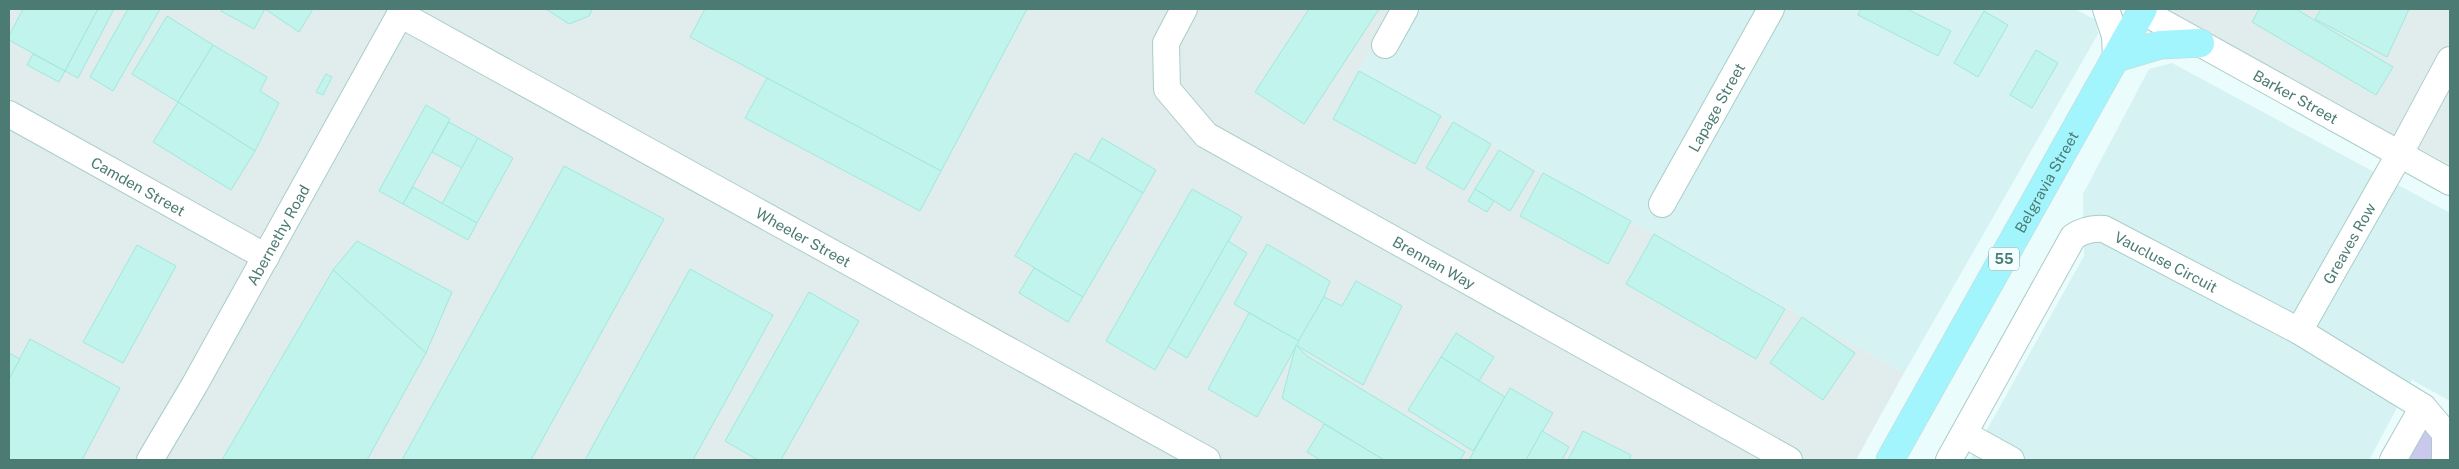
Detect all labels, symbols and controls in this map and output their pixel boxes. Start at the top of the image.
street label: Lapage Street [1685,60,1748,154]
street label: Barker Street [2251,66,2341,127]
street label: Belgravia Street [2011,128,2081,235]
street label: Camden Street [88,153,189,219]
street label: Abernethy Road [243,182,312,288]
street label: Greaves Row [2319,199,2379,287]
street label: Wheeler Street [753,204,854,270]
street label: Vaucluse Circuit [2112,228,2221,295]
street label: Brennan Way [1390,232,1478,292]
road number: 55 [1989,248,2019,270]

